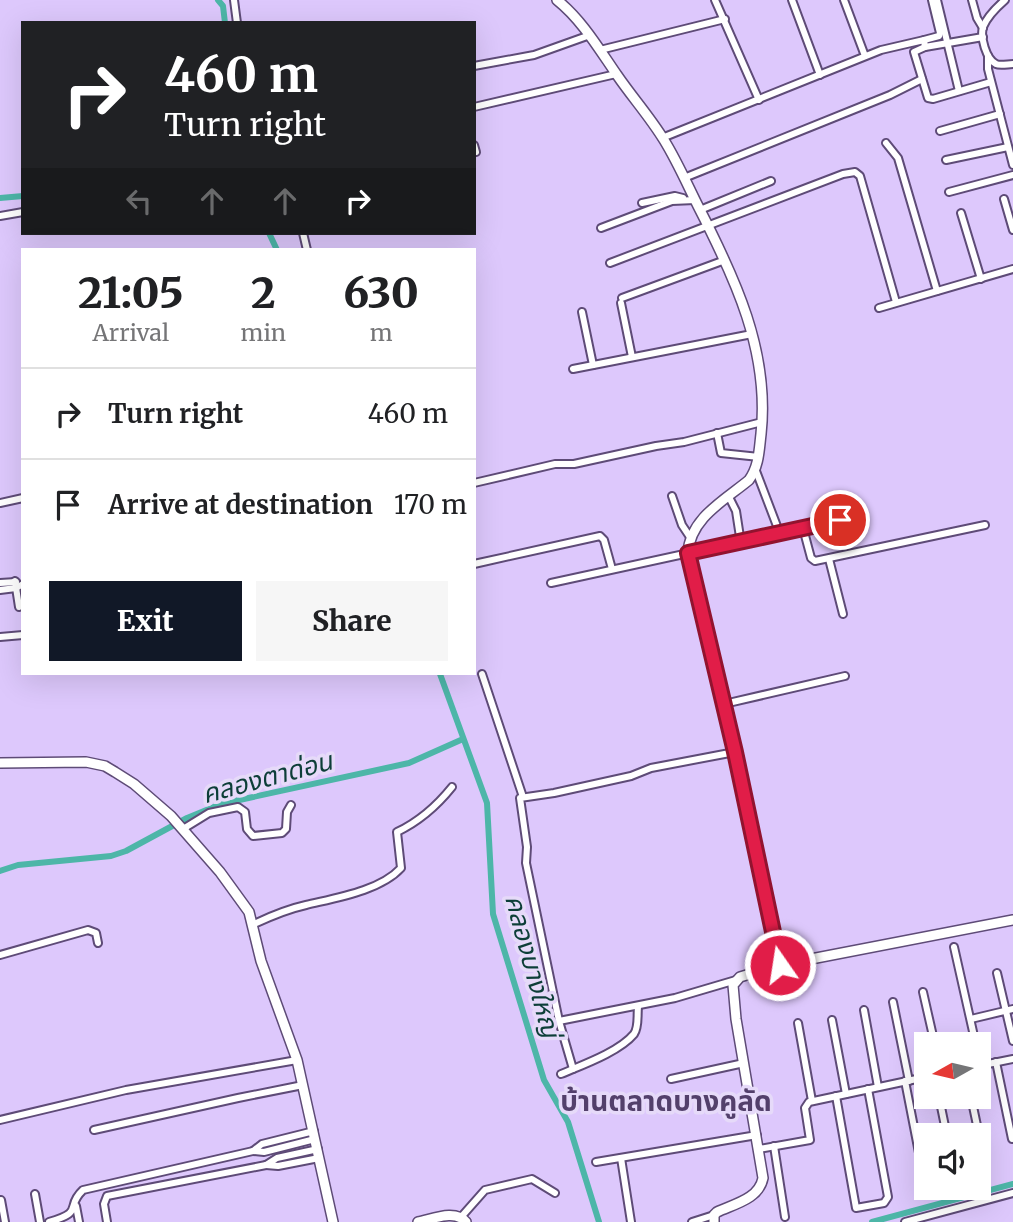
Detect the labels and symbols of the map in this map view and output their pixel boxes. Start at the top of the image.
pin [810,490,870,550]
water label: คลองตาด่อน [198,743,338,810]
water label: คลองบางใหญ่ [498,891,569,1045]
position arrow [743,928,817,1002]
north arrow [914,1032,990,1110]
district label: บ้านตลาดบางคูลัด [560,1083,772,1119]

